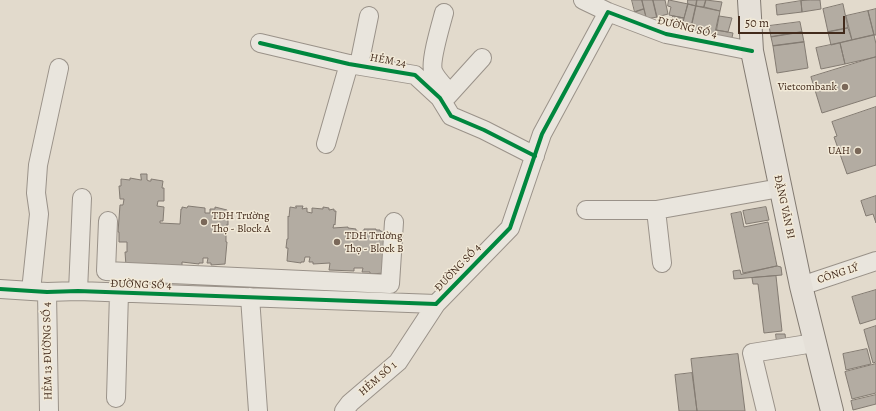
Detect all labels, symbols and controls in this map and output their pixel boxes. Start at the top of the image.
scale bar [740,8,847,34]
street label: ĐƯỜNG SỐ 4 [656,14,718,42]
text: 50 m [745,15,769,31]
street label: HẺM 24 [369,51,407,71]
place label: Vietcombank [778,80,837,94]
marker: Vietcombank [840,82,850,92]
place label: UAH [828,144,850,158]
marker: UAH [853,146,863,156]
street label: ĐẶNG VĂN BI [771,174,797,240]
place label: TDH Trường Thọ - Block A [212,209,270,235]
marker: TDH Trường Thọ - Block A [199,217,209,227]
place label: TDH Trường Thọ - Block B [345,229,404,255]
marker: TDH Trường Thọ - Block B [332,237,342,247]
street label: ĐƯỜNG SỐ 4 [432,241,484,295]
street label: CÔNG LÝ [816,261,860,287]
street label: ĐƯỜNG SỐ 4 [110,277,172,293]
street label: HẺM 13 ĐƯỜNG SỐ 4 [41,302,55,400]
street label: HẺM SỐ 1 [356,359,400,399]

